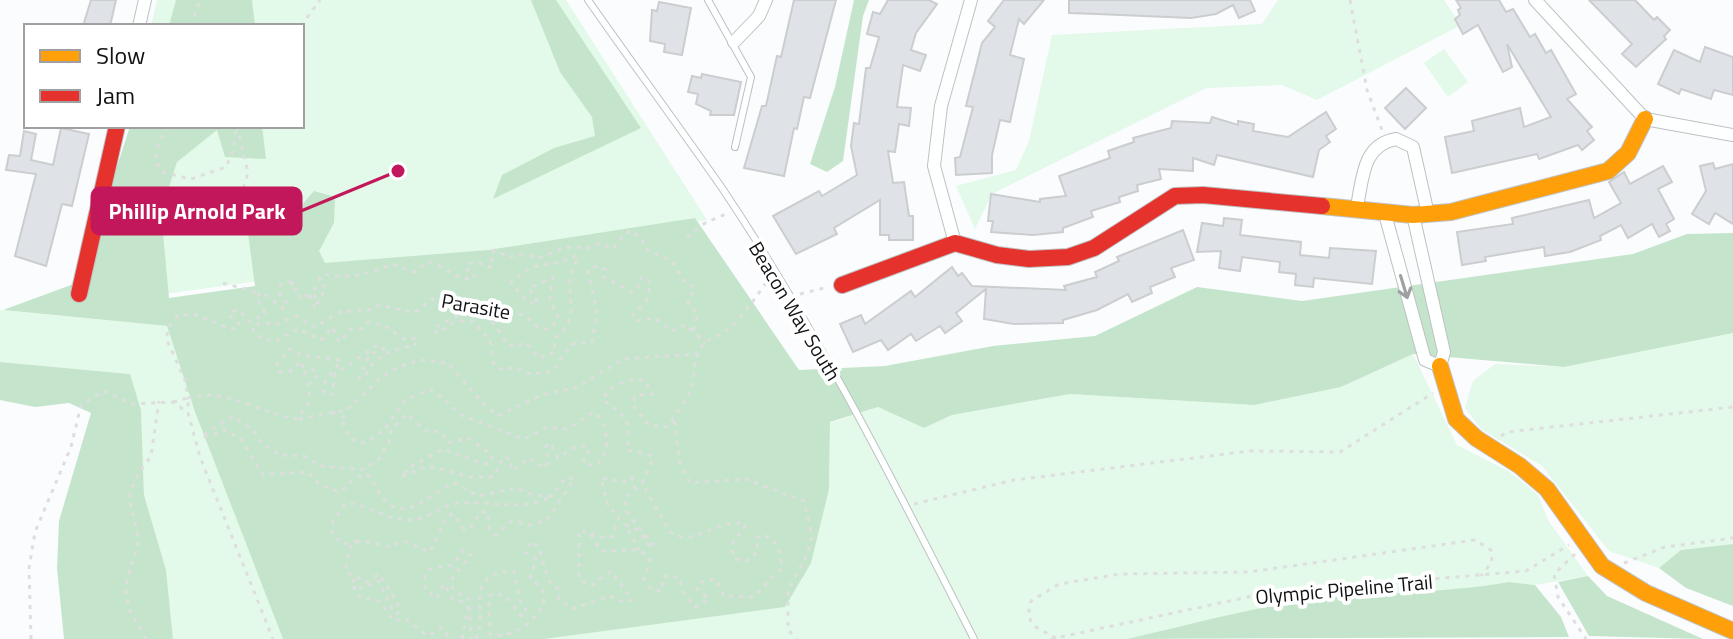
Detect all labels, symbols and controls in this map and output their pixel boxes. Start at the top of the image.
legend [24,24,304,128]
text: Slow [96,37,145,73]
text: Jam [96,77,135,113]
callout: Phillip Arnold Park [92,188,301,234]
text: Phillip Arnold Park [109,194,286,228]
street label: Beacon Way South [741,235,849,387]
one-way arrow [1397,274,1412,300]
street label: Parasite [439,285,513,327]
street label: Olympic Pipeline Trail [1254,566,1434,612]

